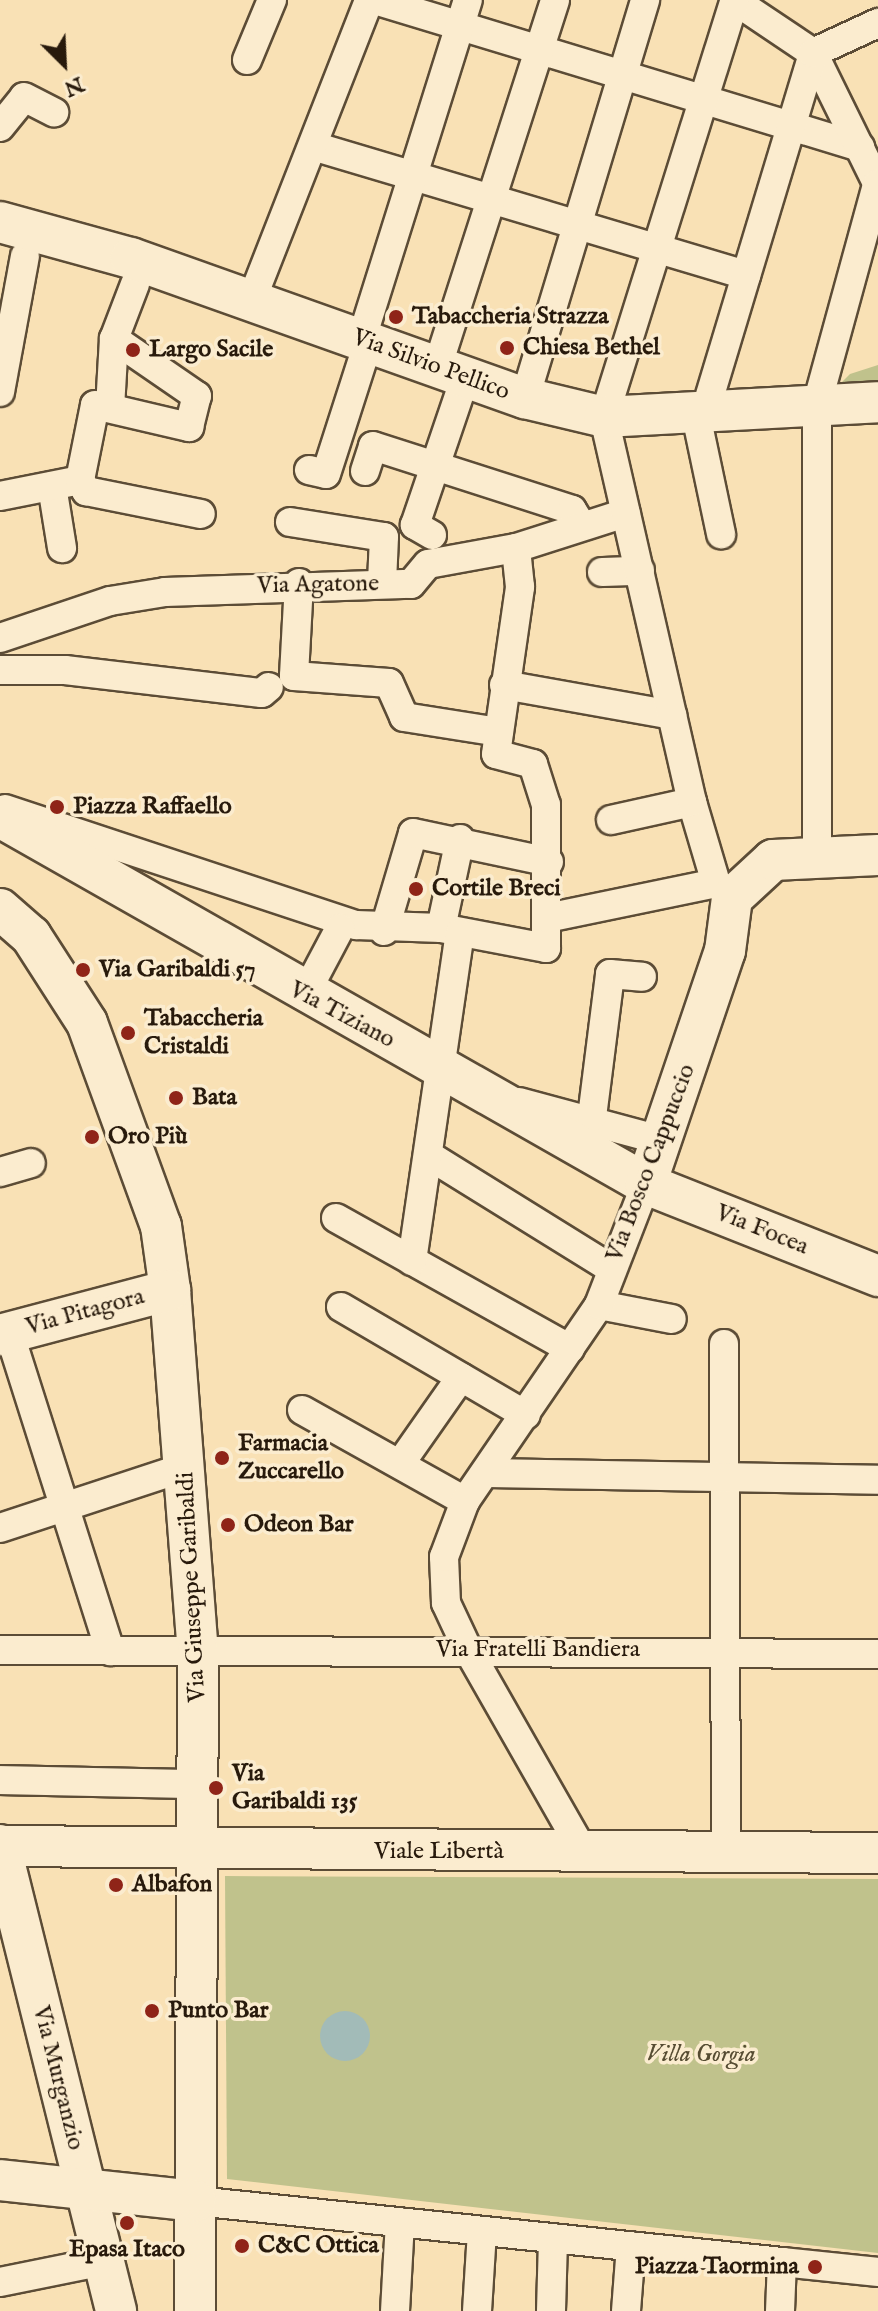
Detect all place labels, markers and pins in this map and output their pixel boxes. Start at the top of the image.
place label: Tabaccheria Strazza [412,303,609,331]
marker: Tabaccheria Strazza [387,308,405,326]
place label: Chiesa Bethel [523,334,660,362]
place label: Largo Sacile [149,336,273,364]
marker: Chiesa Bethel [498,339,516,357]
marker: Largo Sacile [124,341,142,359]
place label: Piazza Raffaello [73,793,232,821]
marker: Piazza Raffaello [48,798,66,816]
place label: Cortile Breci [432,875,561,903]
marker: Cortile Breci [407,880,425,898]
place label: Via Garibaldi 57 [99,956,255,984]
marker: Via Garibaldi 57 [74,961,92,979]
place label: Tabaccheria Cristaldi [144,1005,263,1061]
marker: Tabaccheria Cristaldi [119,1024,137,1042]
place label: Bata [192,1084,237,1112]
marker: Bata [167,1089,185,1107]
place label: Oro Più [108,1123,187,1151]
marker: Oro Più [83,1128,101,1146]
place label: Farmacia Zuccarello [238,1430,344,1486]
marker: Farmacia Zuccarello [213,1449,231,1467]
place label: Odeon Bar [244,1511,354,1539]
marker: Odeon Bar [219,1516,237,1534]
place label: Via Garibaldi 135 [232,1760,357,1816]
marker: Via Garibaldi 135 [207,1779,225,1797]
place label: Albafon [132,1871,212,1899]
marker: Albafon [107,1876,125,1894]
place label: Punto Bar [168,1997,268,2025]
marker: Punto Bar [143,2002,161,2020]
marker: Epasa Itaco [118,2214,136,2232]
place label: C&C Ottica [258,2232,379,2260]
place label: Epasa Itaco [69,2236,185,2264]
marker: C&C Ottica [233,2237,251,2255]
place label: Piazza Taormina [635,2253,799,2281]
marker: Piazza Taormina [806,2258,824,2276]

